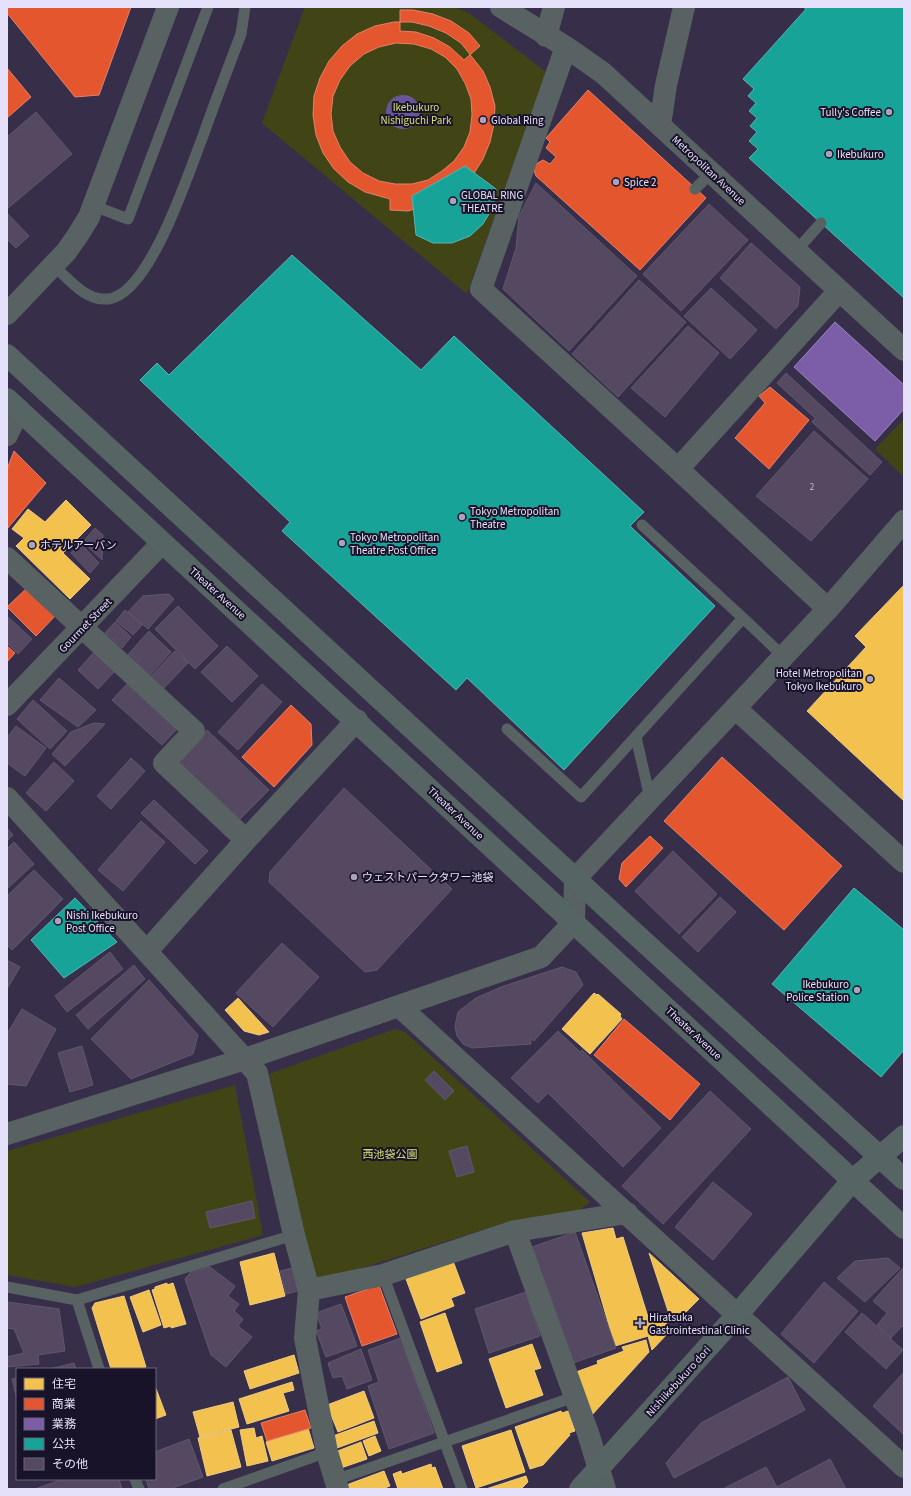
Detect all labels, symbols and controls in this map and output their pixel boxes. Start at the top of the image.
park label: Ikebukuro Nishiguchi Park [380,100,452,128]
place label: Tully's Coffee [820,105,882,120]
marker: Tully's Coffee [884,107,894,117]
place label: Global Ring [491,113,544,128]
marker: Global Ring [478,115,488,125]
street label: Metropolitan Avenue [669,132,749,209]
place label: Ikebukuro [837,147,884,162]
marker: Ikebukuro [824,149,834,159]
place label: Spice 2 [624,175,657,190]
marker: Spice 2 [611,177,621,187]
place label: GLOBAL RING THEATRE [461,188,523,216]
marker: GLOBAL RING THEATRE [448,196,458,206]
house number: 2 [810,481,815,494]
place label: Tokyo Metropolitan Theatre [470,504,559,532]
marker: Tokyo Metropolitan Theatre [457,512,467,522]
place label: Tokyo Metropolitan Theatre Post Office [350,530,439,558]
place label: ホテルアーバン [40,538,117,553]
marker: Tokyo Metropolitan Theatre Post Office [337,538,347,548]
marker: ホテルアーバン [27,540,37,550]
street label: Theater Avenue [186,564,250,623]
street label: Gourmet Street [55,595,115,656]
place label: Hotel Metropolitan Tokyo Ikebukuro [776,666,862,694]
marker: Hotel Metropolitan Tokyo Ikebukuro [865,674,875,684]
street label: Theater Avenue [424,783,487,844]
place label: ウェストパークタワー池袋 [362,870,494,885]
marker: ウェストパークタワー池袋 [349,872,359,882]
place label: Nishi Ikebukuro Post Office [66,908,138,936]
marker: Nishi Ikebukuro Post Office [53,916,63,926]
place label: Ikebukuro Police Station [786,977,849,1005]
marker: Ikebukuro Police Station [852,985,862,995]
street label: Theater Avenue [662,1003,725,1064]
park label: 西池袋公園 [363,1147,418,1162]
place label: Hiratsuka Gastrointestinal Clinic [649,1310,750,1338]
marker: Hiratsuka Gastrointestinal Clinic [634,1317,646,1329]
street label: Nishiikebukuro dori [643,1343,714,1420]
legend [16,1368,156,1480]
text: 住宅 [52,1376,76,1393]
text: 商業 [52,1396,76,1413]
text: 業務 [52,1416,76,1433]
text: 公共 [52,1436,76,1453]
text: その他 [52,1456,88,1473]

